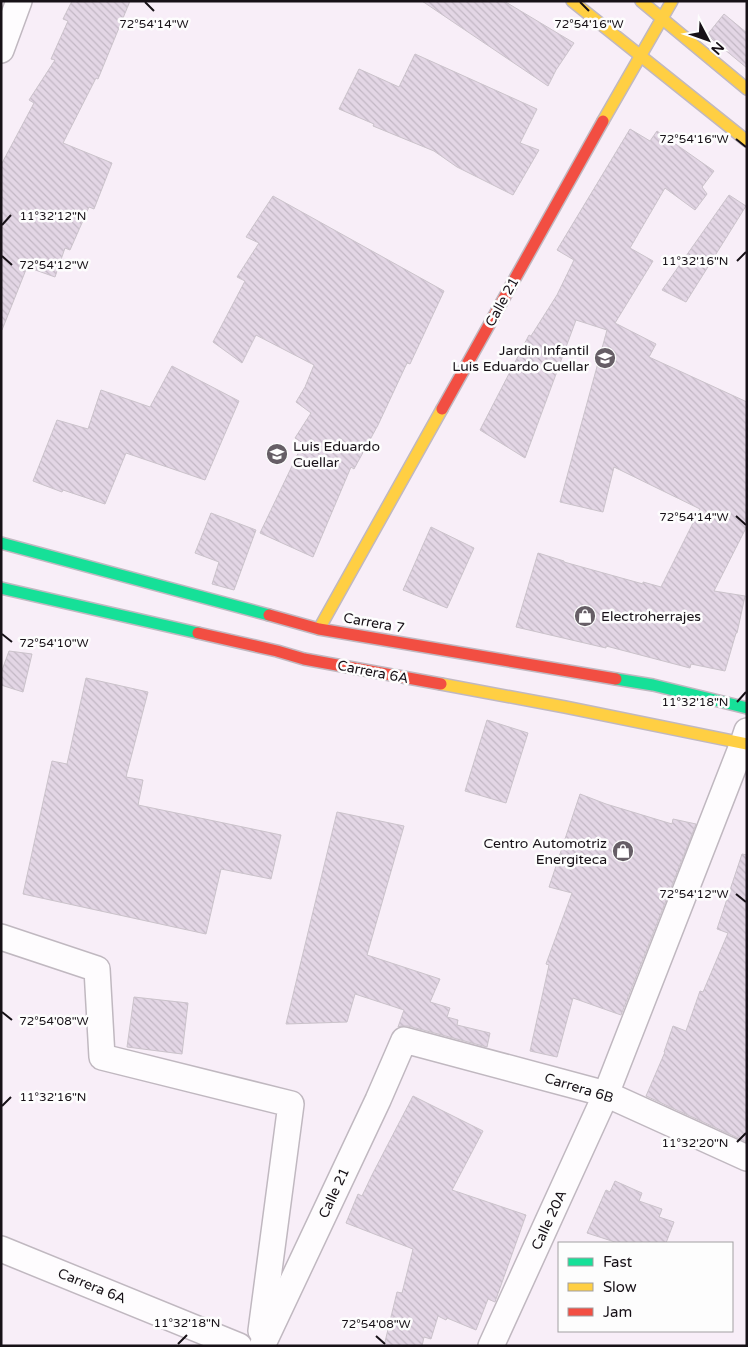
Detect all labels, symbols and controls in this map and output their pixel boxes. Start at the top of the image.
north arrow [683,15,733,65]
text: 72°54'14"W [119,17,189,31]
text: 72°54'16"W [554,17,624,31]
text: N [707,38,728,58]
text: 72°54'16"W [659,132,729,146]
text: 11°32'12"N [20,209,87,223]
text: 11°32'16"N [662,254,729,268]
text: 72°54'12"W [19,258,89,272]
street label: Calle 21 [482,274,522,330]
place label: Jardin Infantil Luis Eduardo Cuellar [452,342,590,375]
school or university icon: Jardin Infantil Luis Eduardo Cuellar [593,346,617,370]
place label: Luis Eduardo Cuellar [293,438,380,471]
school or university icon: Luis Eduardo Cuellar [265,442,289,466]
text: 72°54'14"W [659,510,729,524]
shop icon: Electroherrajes [573,604,597,628]
place label: Electroherrajes [601,608,701,625]
street label: Carrera 7 [342,609,406,637]
text: 72°54'10"W [19,636,89,650]
street label: Carrera 6A [336,657,410,687]
text: 11°32'18"N [662,695,729,709]
place label: Centro Automotriz Energiteca [484,835,607,868]
shop icon: Centro Automotriz Energiteca [611,839,635,863]
text: 72°54'12"W [659,887,729,901]
text: 72°54'08"W [19,1014,89,1028]
street label: Carrera 6B [542,1069,616,1107]
text: 11°32'16"N [20,1090,87,1104]
text: 11°32'20"N [662,1136,729,1150]
street label: Calle 21 [315,1165,353,1221]
street label: Calle 20A [528,1187,570,1253]
legend [558,1242,733,1332]
text: Fast [603,1253,633,1271]
street label: Carrera 6A [55,1265,129,1307]
text: Slow [603,1278,637,1296]
text: Jam [603,1303,632,1321]
text: 11°32'18"N [154,1316,221,1330]
text: 72°54'08"W [341,1317,411,1331]

